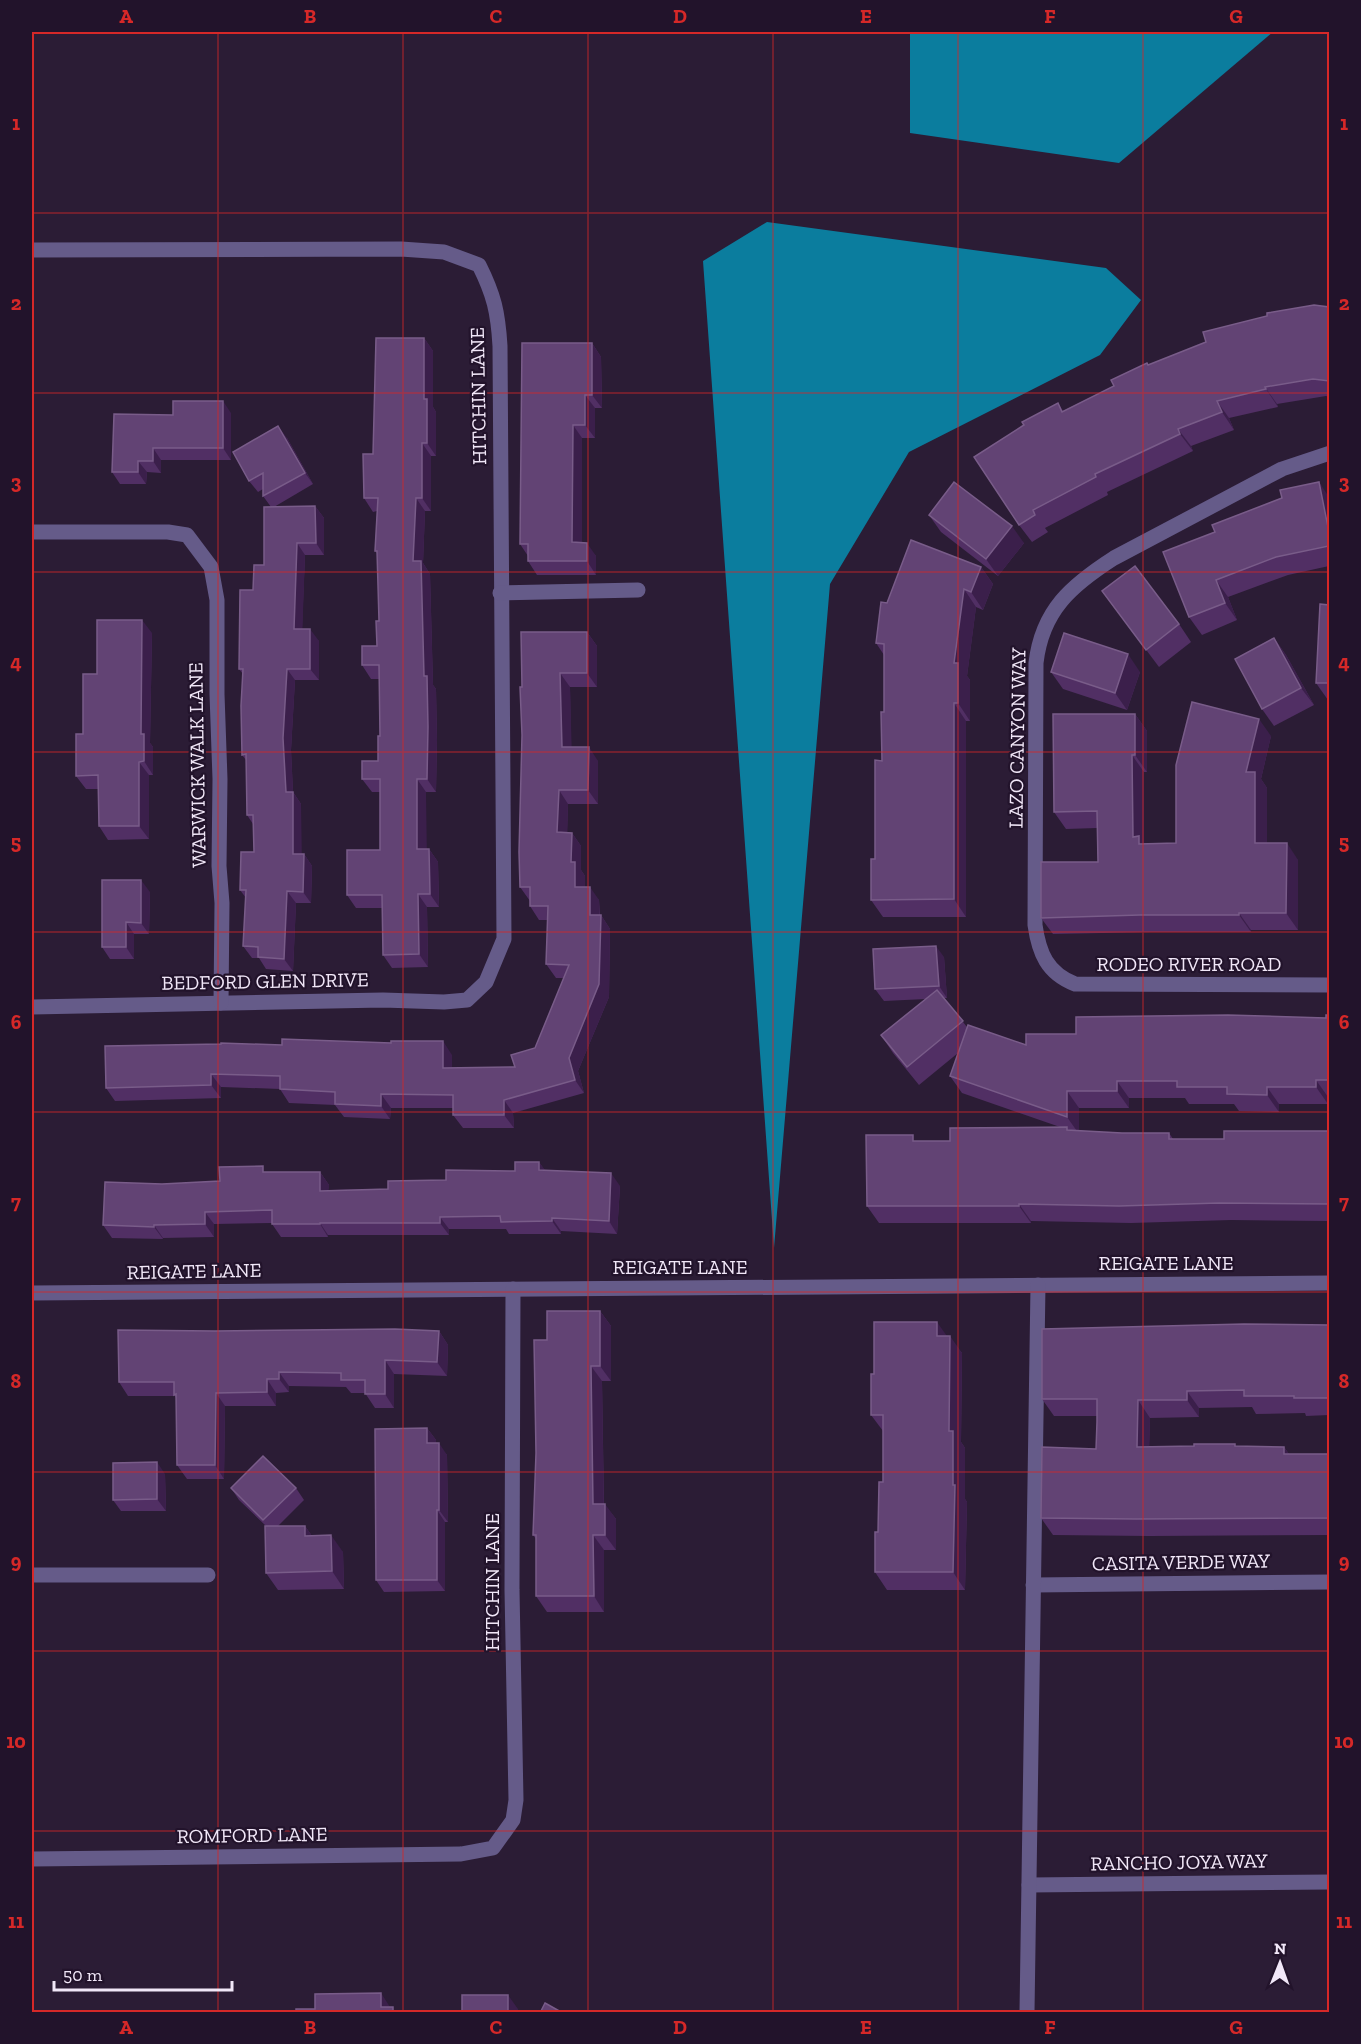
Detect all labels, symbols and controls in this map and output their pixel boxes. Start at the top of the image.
text: A [119,4,133,28]
text: B [304,4,316,28]
text: C [490,4,503,28]
text: D [673,4,687,28]
text: E [860,4,872,28]
text: F [1044,4,1056,28]
text: G [1229,4,1243,28]
text: 1 [12,111,20,135]
text: 1 [1340,111,1348,135]
text: 2 [11,291,22,315]
text: 2 [1339,291,1350,315]
street label: HITCHIN LANE [465,327,491,465]
text: 3 [11,470,22,494]
text: 3 [1339,470,1350,494]
street label: LAZO CANYON WAY [1003,647,1031,829]
text: 4 [10,650,22,674]
text: 4 [1338,650,1350,674]
street label: WARWICK WALK LANE [183,662,211,868]
text: 5 [11,830,21,854]
text: 5 [1339,830,1349,854]
street label: RODEO RIVER ROAD [1097,952,1281,976]
street label: BEDFORD GLEN DRIVE [161,967,369,995]
text: 6 [11,1010,22,1034]
text: 6 [1339,1010,1350,1034]
text: 7 [11,1190,21,1214]
text: 7 [1339,1190,1349,1214]
street label: REIGATE LANE [1099,1251,1233,1275]
street label: REIGATE LANE [613,1255,747,1279]
street label: REIGATE LANE [126,1258,262,1284]
text: 8 [11,1369,22,1393]
text: 8 [1339,1369,1350,1393]
street label: HITCHIN LANE [480,1513,504,1651]
street label: CASITA VERDE WAY [1092,1548,1271,1576]
text: 9 [11,1549,22,1573]
text: 9 [1339,1549,1350,1573]
text: 10 [6,1729,26,1753]
text: 10 [1334,1729,1354,1753]
street label: ROMFORD LANE [176,1822,328,1848]
street label: RANCHO JOYA WAY [1090,1848,1269,1876]
text: 11 [8,1909,24,1933]
text: 11 [1336,1909,1352,1933]
north arrow [1250,1933,1310,1993]
text: N [1274,1939,1287,1958]
scale bar [54,1954,232,1992]
text: 50 m [63,1964,103,1986]
text: A [119,2015,133,2039]
text: B [304,2015,316,2039]
text: C [490,2015,503,2039]
text: D [673,2015,687,2039]
text: E [860,2015,872,2039]
text: F [1044,2015,1056,2039]
text: G [1229,2015,1243,2039]

